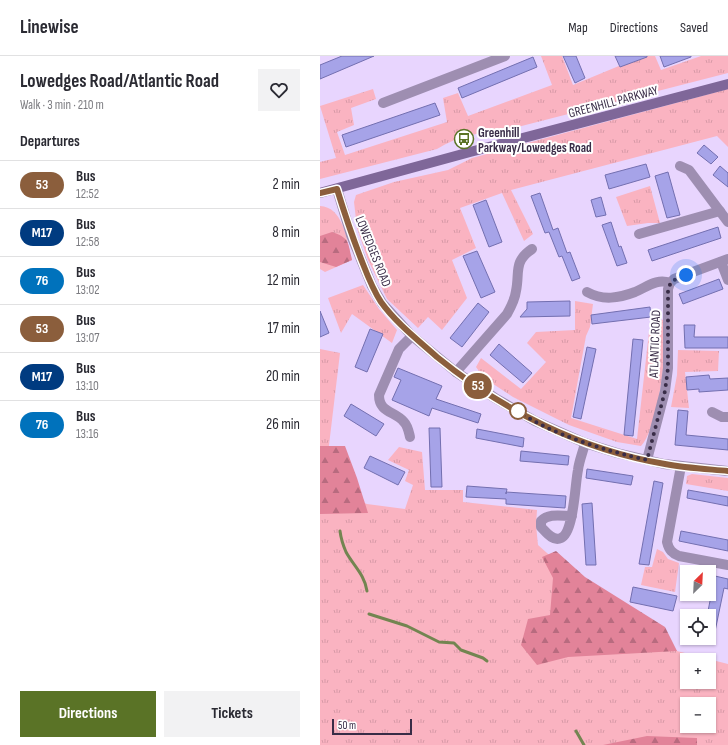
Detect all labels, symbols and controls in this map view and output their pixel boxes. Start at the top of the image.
text: Linewise [20,16,79,39]
text: Map [568,19,588,36]
text: Directions [610,19,658,36]
text: Saved [680,19,708,36]
button: heart [258,69,300,111]
text: Lowedges Road/Atlantic Road [20,70,219,93]
street label: GREENHILL PARKWAY [567,82,660,122]
text: Walk · 3 min · 210 m [20,97,104,113]
place label: Greenhill Parkway/Lowedges Road [478,125,592,156]
bus stop icon: Greenhill Parkway/Lowedges Road [453,128,475,150]
text: Departures [20,132,80,151]
text: Bus [76,167,95,186]
text: 2 min [273,175,300,194]
text: 53 [36,176,48,193]
text: 12:52 [76,186,99,202]
street label: LOWEDGES ROAD [352,214,395,289]
text: Bus [76,215,95,234]
text: 8 min [272,223,300,242]
text: M17 [32,224,52,241]
text: 12:58 [76,234,99,250]
text: Bus [76,263,95,282]
your location [676,265,696,285]
text: 12 min [267,271,300,290]
text: 76 [36,272,48,289]
text: 13:02 [76,282,100,298]
street label: ATLANTIC ROAD [646,310,664,379]
text: Bus [76,311,95,330]
text: 17 min [268,319,300,338]
text: 53 [36,320,48,337]
text: 13:07 [76,330,99,346]
text: Bus [76,359,95,378]
text: 20 min [266,367,300,386]
text: M17 [32,368,52,385]
line badge: 53 [460,373,496,399]
text: 53 [472,377,484,394]
text: 13:10 [76,378,99,394]
unlabelled marker [509,402,527,420]
text: Bus [76,407,95,426]
text: 26 min [266,415,300,434]
text: 76 [36,416,48,433]
text: 13:16 [76,426,99,442]
north arrow [680,565,716,601]
map controls [680,565,716,733]
button: locate [680,609,716,645]
button: + [680,653,716,689]
button: Directions [20,691,156,737]
button: Tickets [164,691,300,737]
button: − [680,697,716,733]
scale bar [332,717,412,736]
text: 50 m [338,719,356,732]

